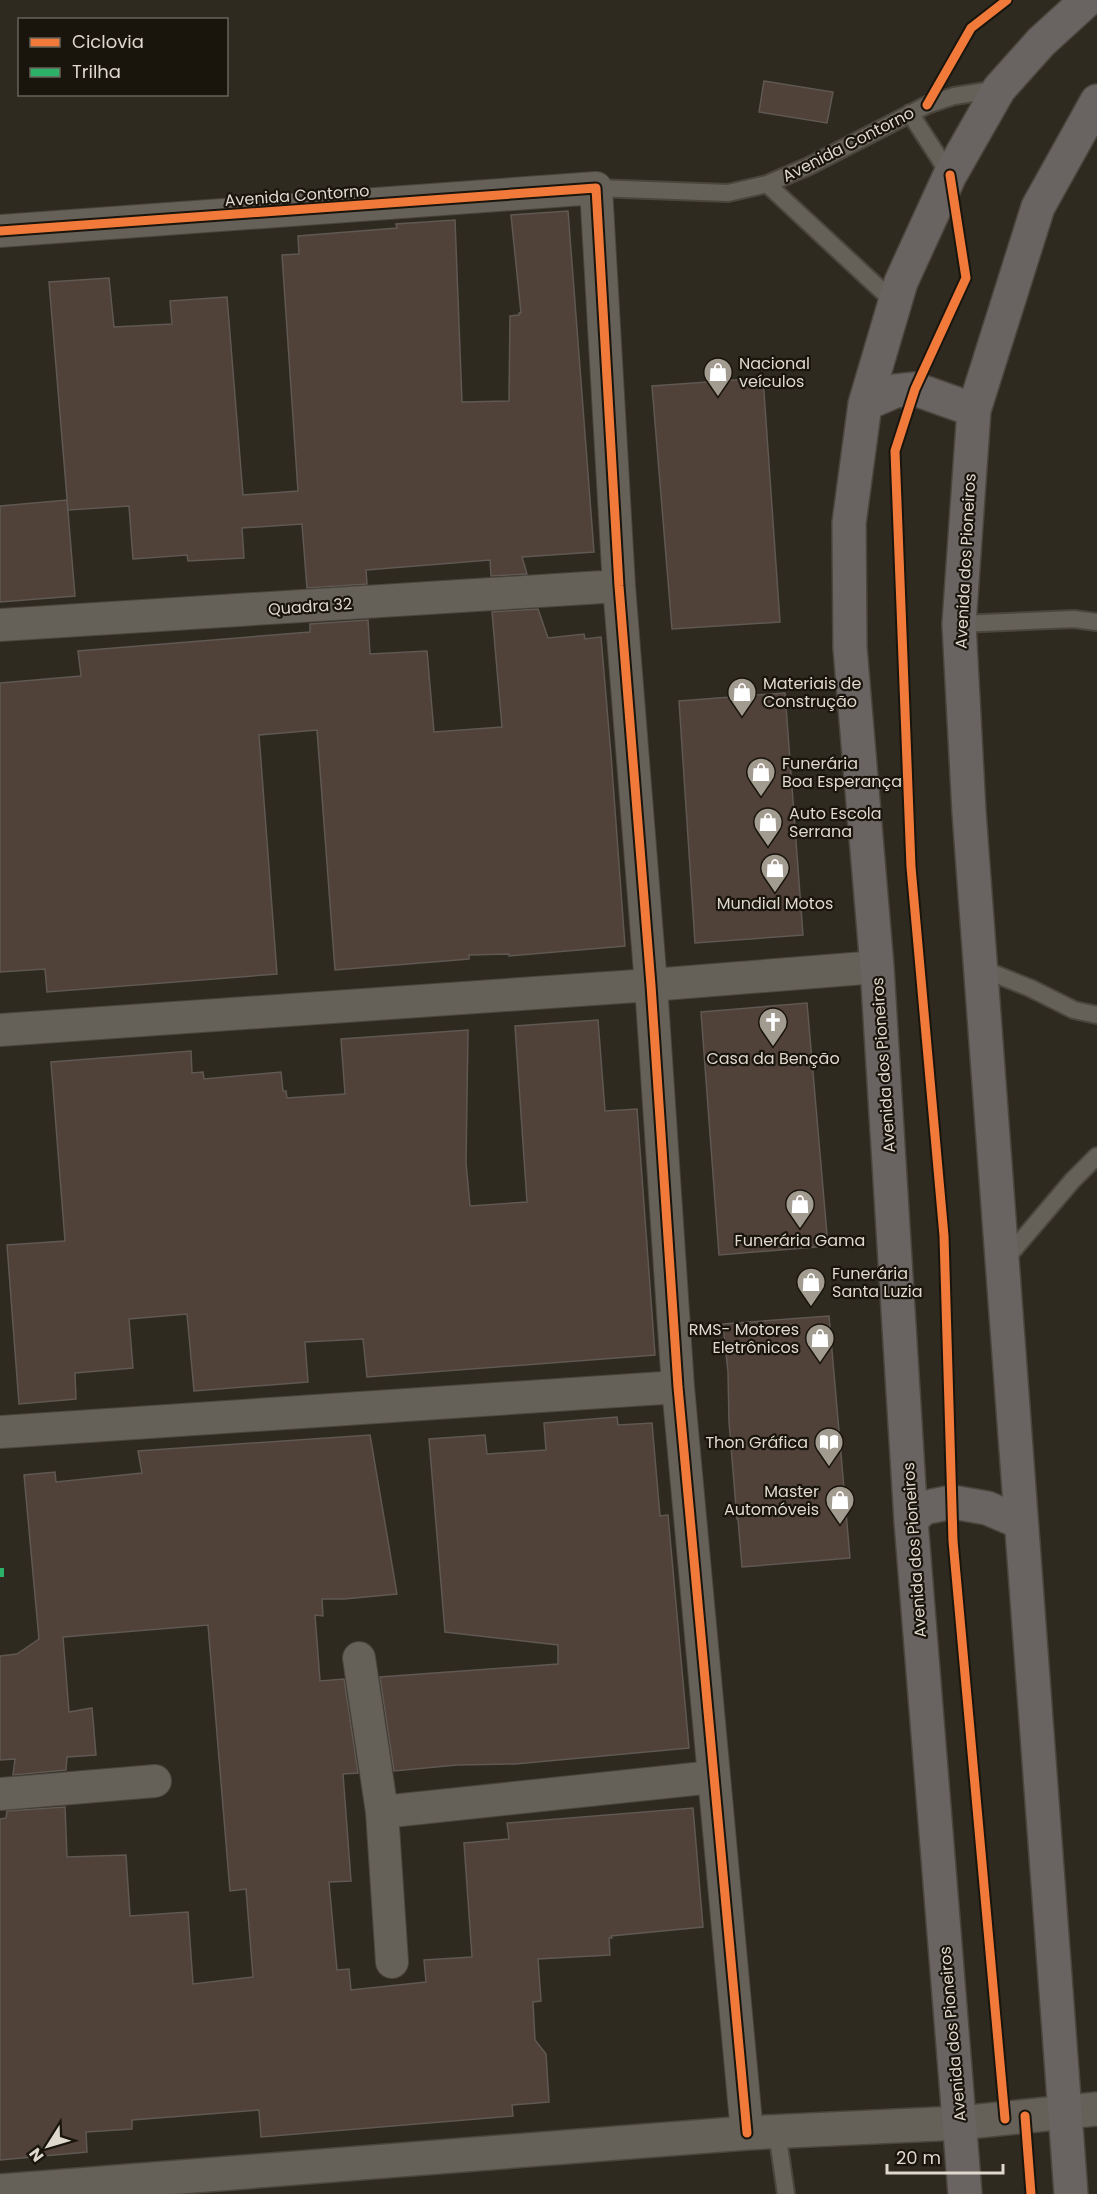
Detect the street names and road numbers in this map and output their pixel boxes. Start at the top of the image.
street label: Avenida Contorno [778,101,918,188]
street label: Avenida Contorno [224,179,370,212]
street label: Avenida dos Pioneiros [949,473,982,649]
street label: Quadra 32 [267,592,353,621]
street label: Avenida dos Pioneiros [866,977,901,1153]
street label: Avenida dos Pioneiros [897,1462,932,1638]
street label: Avenida dos Pioneiros [933,1946,972,2122]

